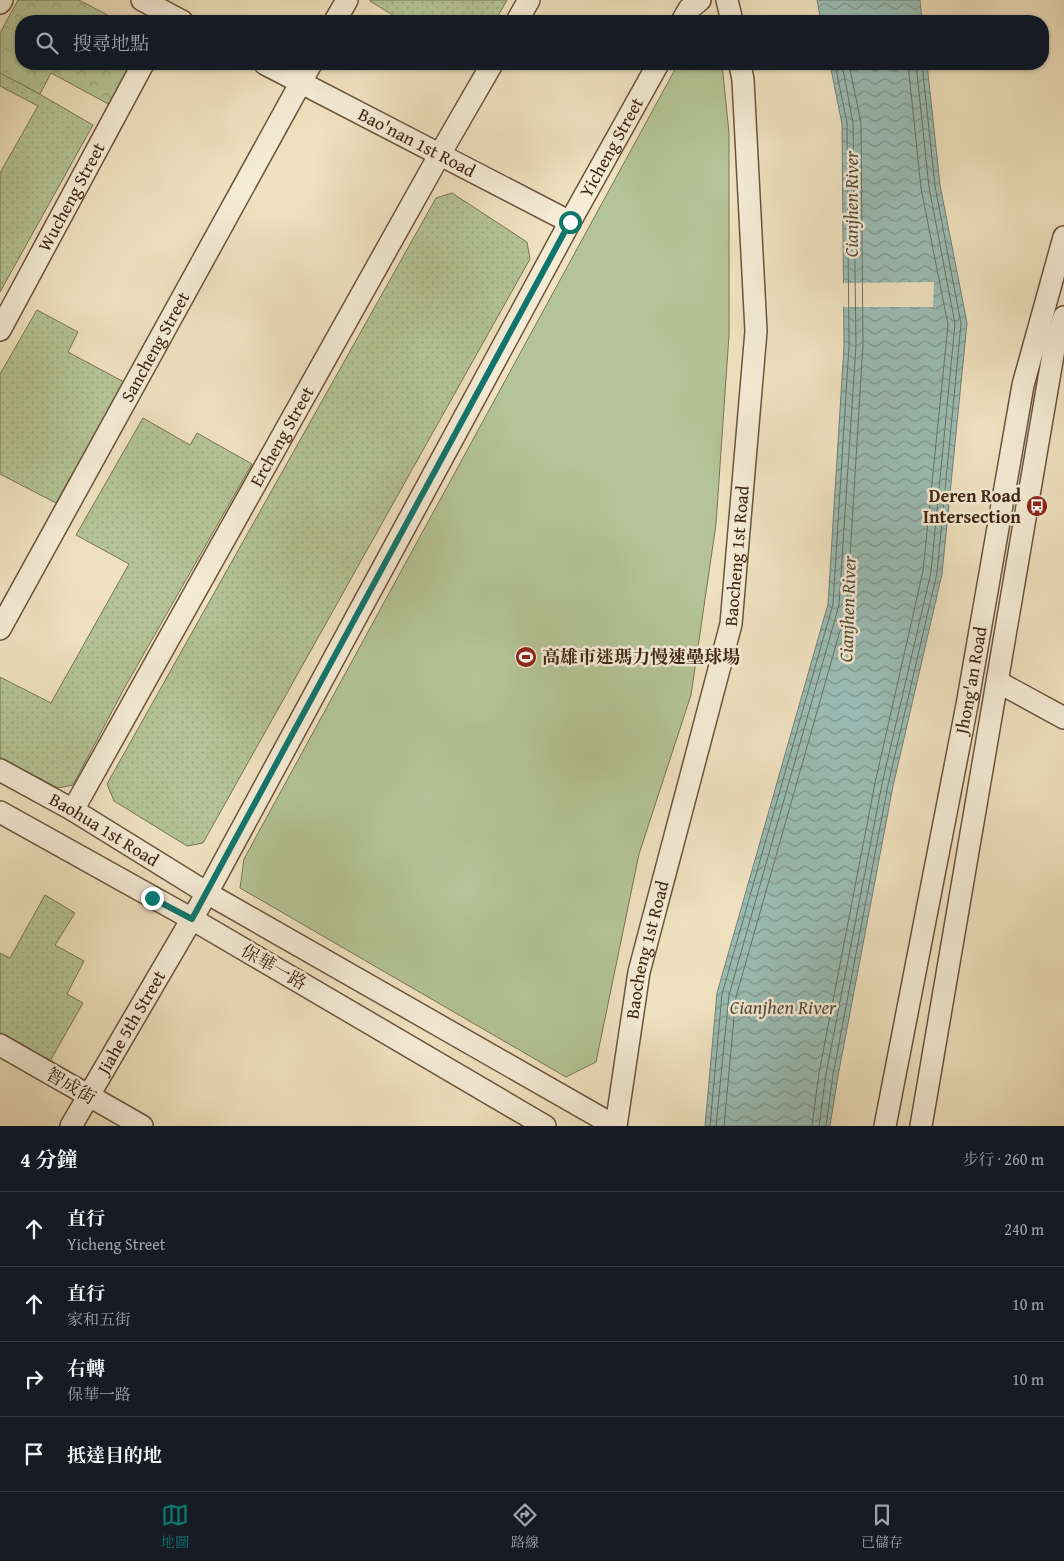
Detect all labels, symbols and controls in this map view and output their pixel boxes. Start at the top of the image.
search box [15,15,1049,70]
icon: search [33,29,61,57]
text: 搜尋地點 [73,29,149,57]
street label: Yicheng Street [572,92,650,202]
street label: Bao'nan 1st Road [354,101,481,184]
street label: Wucheng Street [31,137,112,256]
water label: Cianjhen River [837,150,865,257]
route start [559,211,582,234]
street label: Sancheng Street [114,286,196,407]
street label: Ercheng Street [243,381,321,491]
place label: Deren Road Intersection [923,482,1022,530]
street label: Baocheng 1st Road [717,484,756,627]
bus stop icon: Deren Road Intersection [1025,494,1049,518]
water label: Cianjhen River [831,554,863,663]
street label: Jhong'an Road [947,624,994,738]
place label: 高雄市迷瑪力慢速壘球場 [542,643,740,670]
sports icon: 高雄市迷瑪力慢速壘球場 [514,645,538,669]
street label: Baohua 1st Road [45,786,165,873]
street label: Baocheng 1st Road [618,877,676,1021]
route end [141,887,164,910]
street label: 保華一路 [236,937,312,996]
street label: Jiahe 5th Street [89,964,172,1081]
water label: Cianjhen River [730,993,837,1021]
street label: 智成街 [41,1060,101,1111]
text: 4 分鐘 [20,1144,78,1175]
text: 步行 · 260 m [963,1147,1044,1171]
text: 直行 [67,1204,105,1232]
icon: ahead [20,1215,48,1243]
text: 240 m [1004,1217,1044,1241]
text: Yicheng Street [67,1232,165,1256]
text: 直行 [67,1279,105,1307]
icon: ahead [20,1290,48,1318]
text: 10 m [1012,1292,1044,1316]
text: 家和五街 [67,1307,131,1331]
text: 右轉 [67,1354,105,1382]
icon: right [20,1365,48,1393]
text: 10 m [1012,1367,1044,1391]
text: 保華一路 [67,1382,131,1406]
icon: arrive [20,1440,48,1468]
text: 抵達目的地 [67,1441,162,1469]
tab: 地圖 [161,1501,189,1552]
tab: 路線 [511,1501,539,1552]
tab: 已儲存 [861,1501,903,1552]

